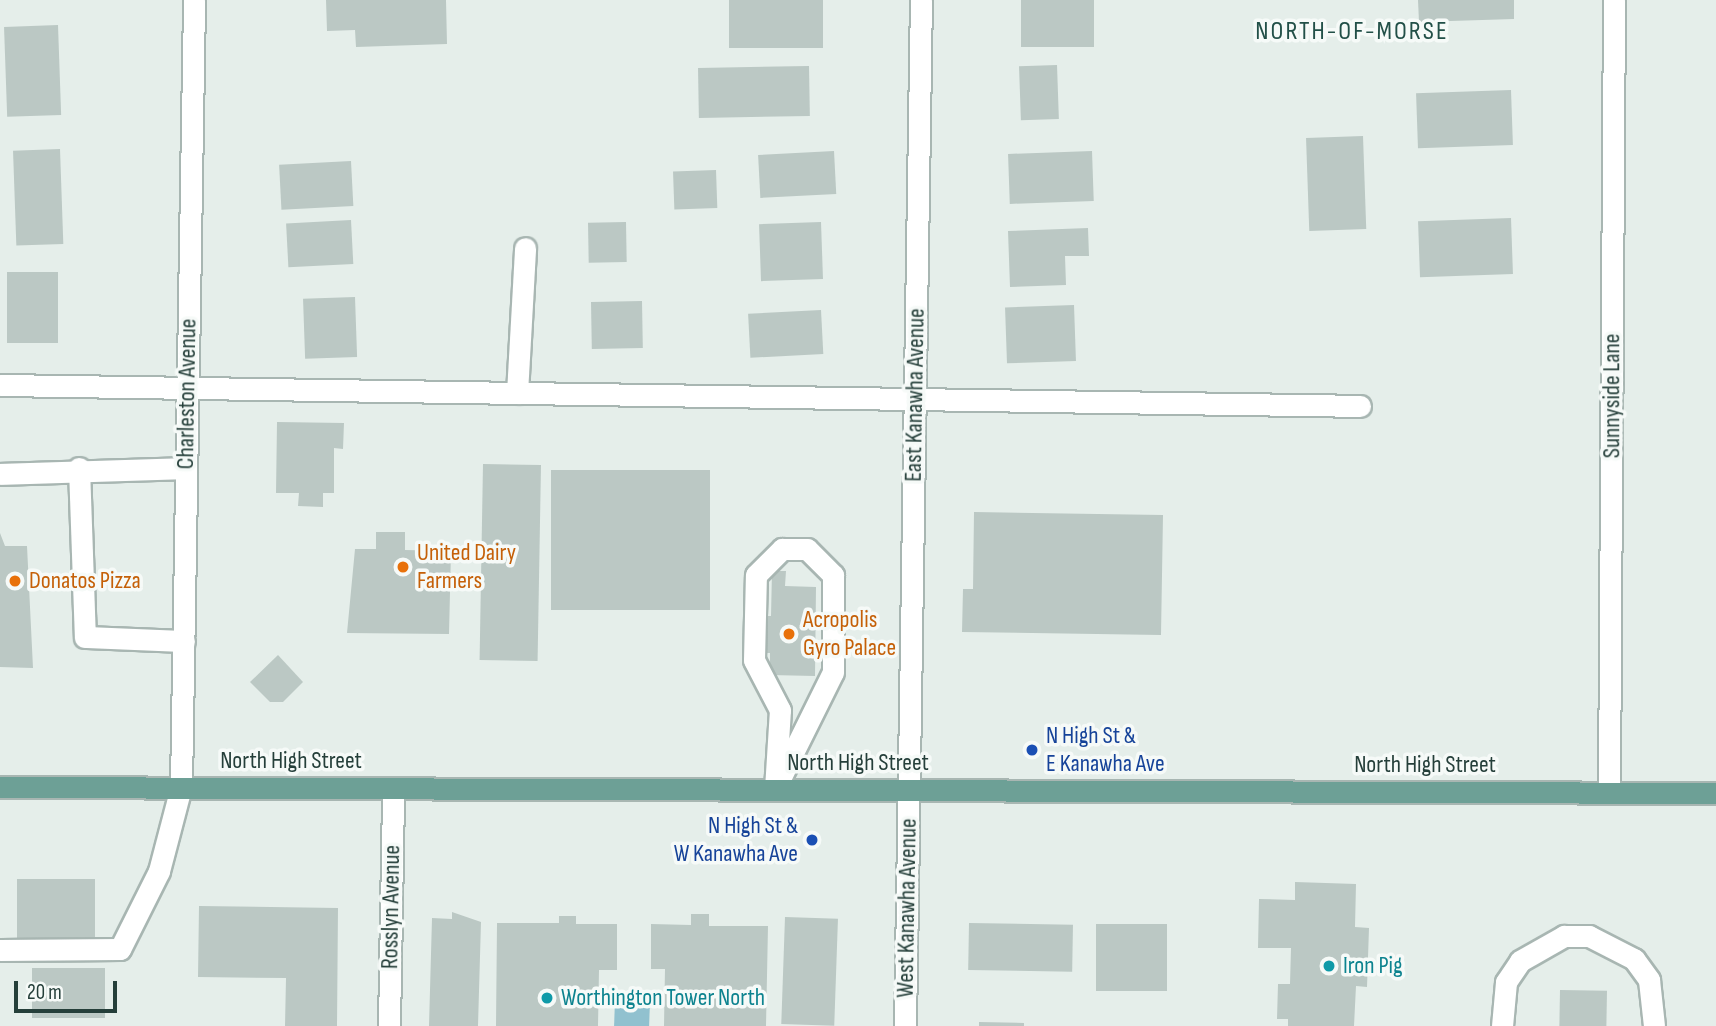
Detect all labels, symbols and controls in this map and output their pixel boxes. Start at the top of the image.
district label: NORTH-OF-MORSE [1257,16,1447,48]
street label: East Kanawha Avenue [899,308,931,482]
street label: Charleston Avenue [171,318,203,470]
street label: Sunnyside Lane [1598,334,1626,458]
place label: United Dairy Farmers [417,539,516,595]
marker: United Dairy Farmers [395,559,411,575]
place label: Donatos Pizza [29,567,141,595]
marker: Donatos Pizza [7,573,23,589]
place label: Acropolis Gyro Palace [803,606,896,662]
marker: Acropolis Gyro Palace [781,626,797,642]
place label: N High St & E Kanawha Ave [1046,722,1165,778]
marker: N High St & E Kanawha Ave [1024,742,1040,758]
street label: North High Street [220,747,362,775]
street label: North High Street [787,749,929,777]
street label: North High Street [1354,751,1496,779]
place label: N High St & W Kanawha Ave [674,812,798,868]
street label: West Kanawha Avenue [891,818,923,998]
marker: N High St & W Kanawha Ave [804,832,820,848]
street label: Rosslyn Avenue [376,845,406,969]
place label: Iron Pig [1343,952,1403,980]
marker: Iron Pig [1321,958,1337,974]
scale bar [18,967,121,1011]
text: 20 m [27,980,62,1005]
place label: Worthington Tower North [561,984,765,1012]
marker: Worthington Tower North [539,990,555,1006]

